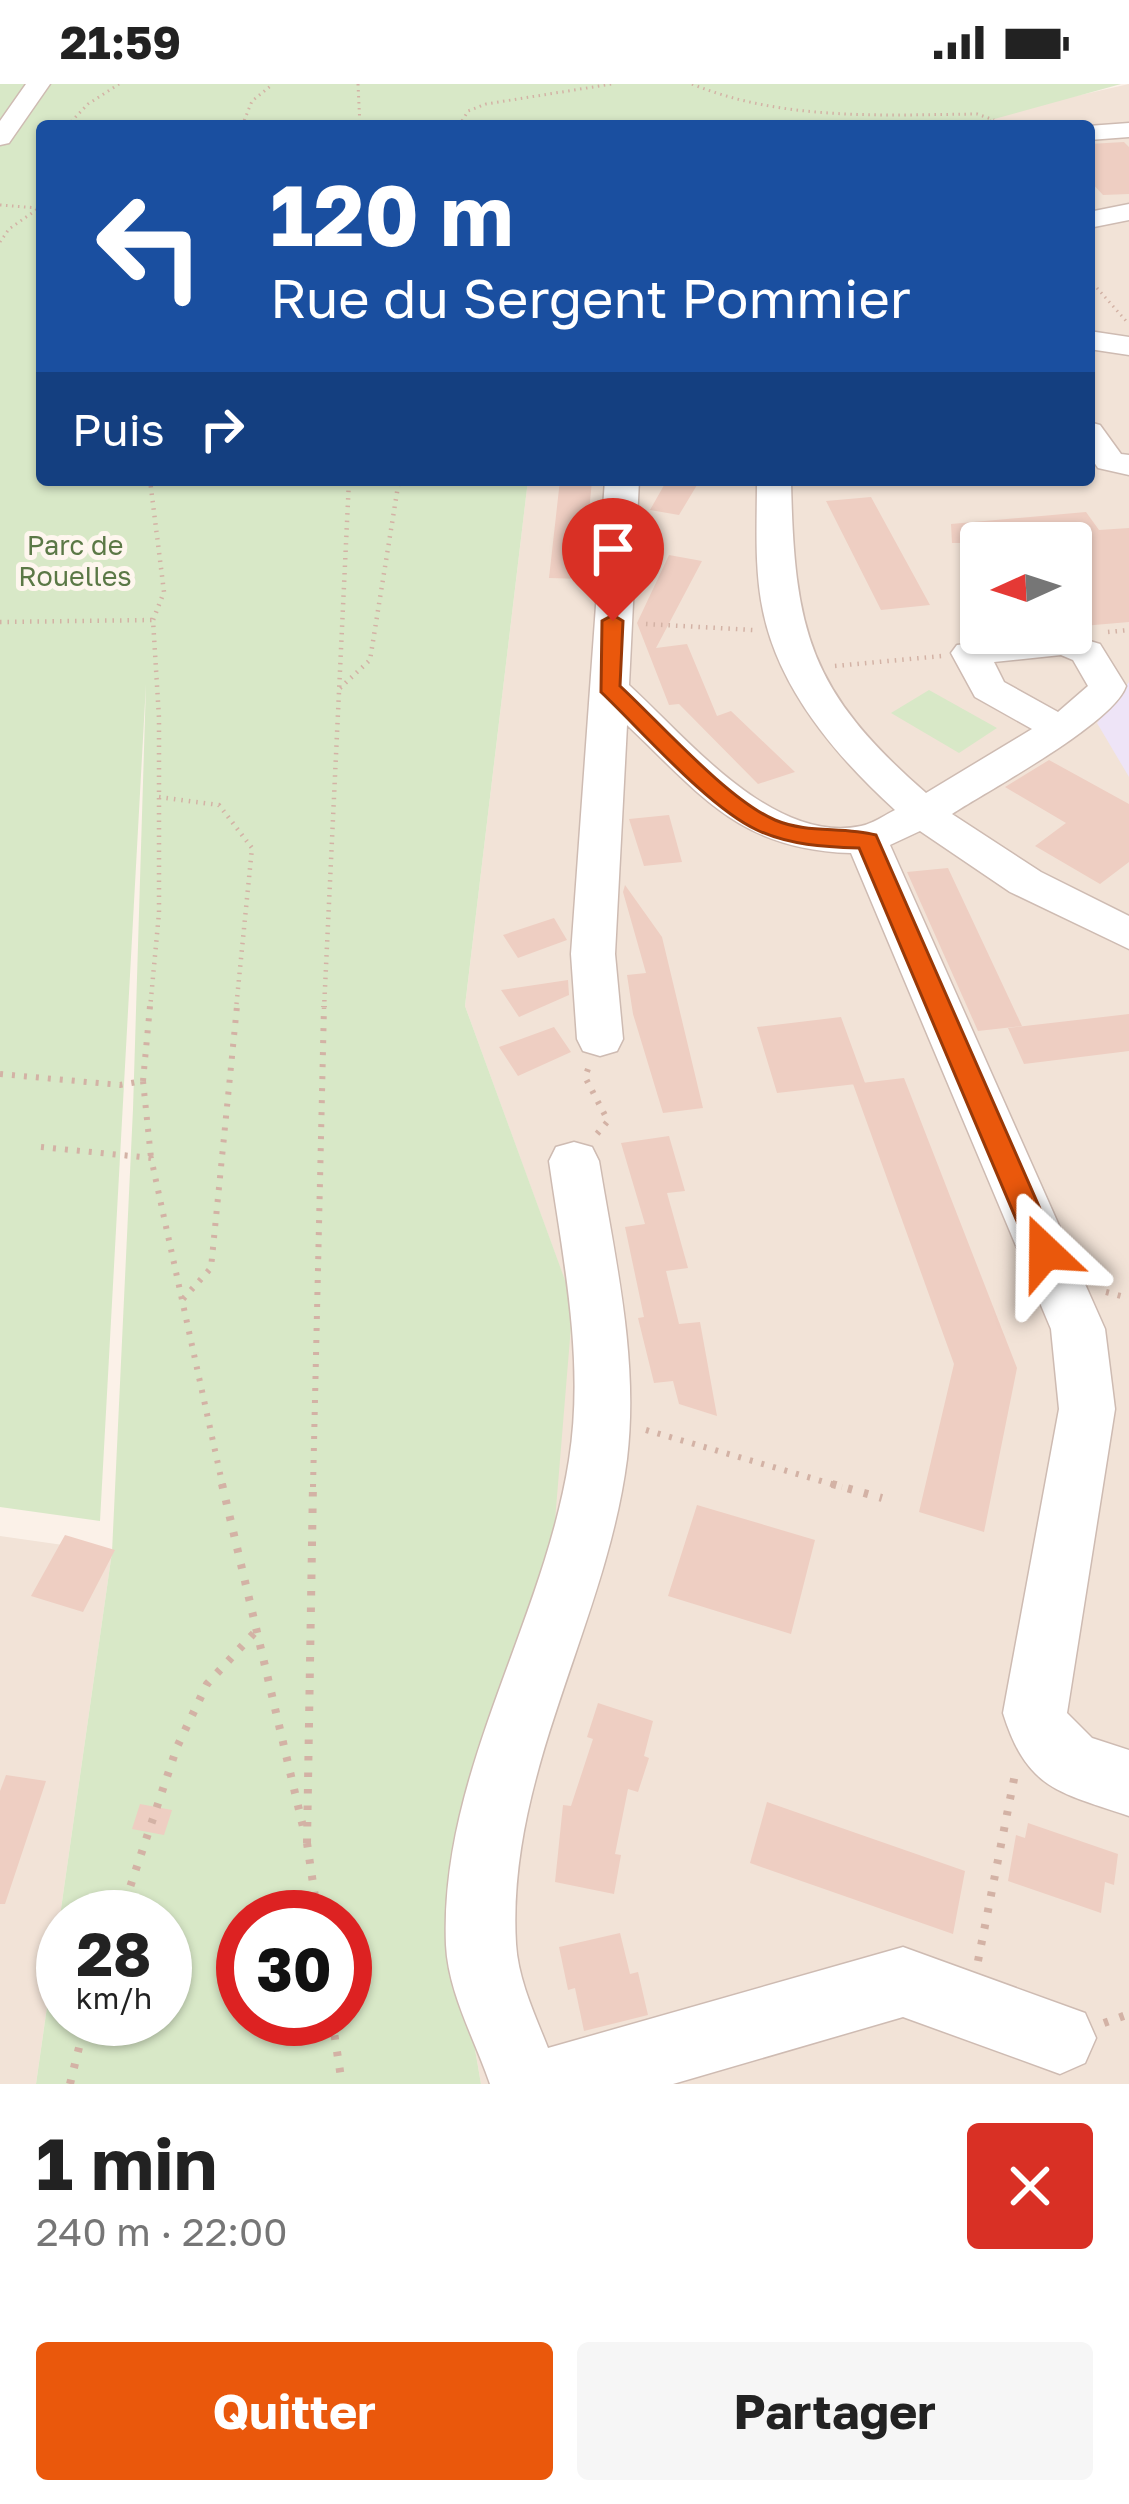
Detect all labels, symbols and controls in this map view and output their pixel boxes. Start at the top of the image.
text: 21:59 [60,15,181,69]
text: 120 m [270,164,514,264]
icon: left [72,168,228,324]
text: Rue du Sergent Pommier [270,265,911,330]
icon: right [189,396,255,462]
text: Puis [72,402,165,456]
pin [562,498,664,621]
icon: arrive [580,516,646,582]
north arrow [960,522,1092,654]
map controls [960,522,1092,654]
park label: Parc de Rouelles [18,529,132,592]
position arrow [982,1189,1108,1315]
speed limit sign: 30 [216,1890,372,2046]
text: 28 [76,1917,151,1989]
text: km/h [76,1980,152,2016]
text: 1 min [36,2119,217,2206]
button: close [967,2123,1093,2249]
text: 240 m · 22:00 [36,2208,287,2255]
button: Quitter [36,2342,553,2480]
button: Partager [577,2342,1093,2480]

